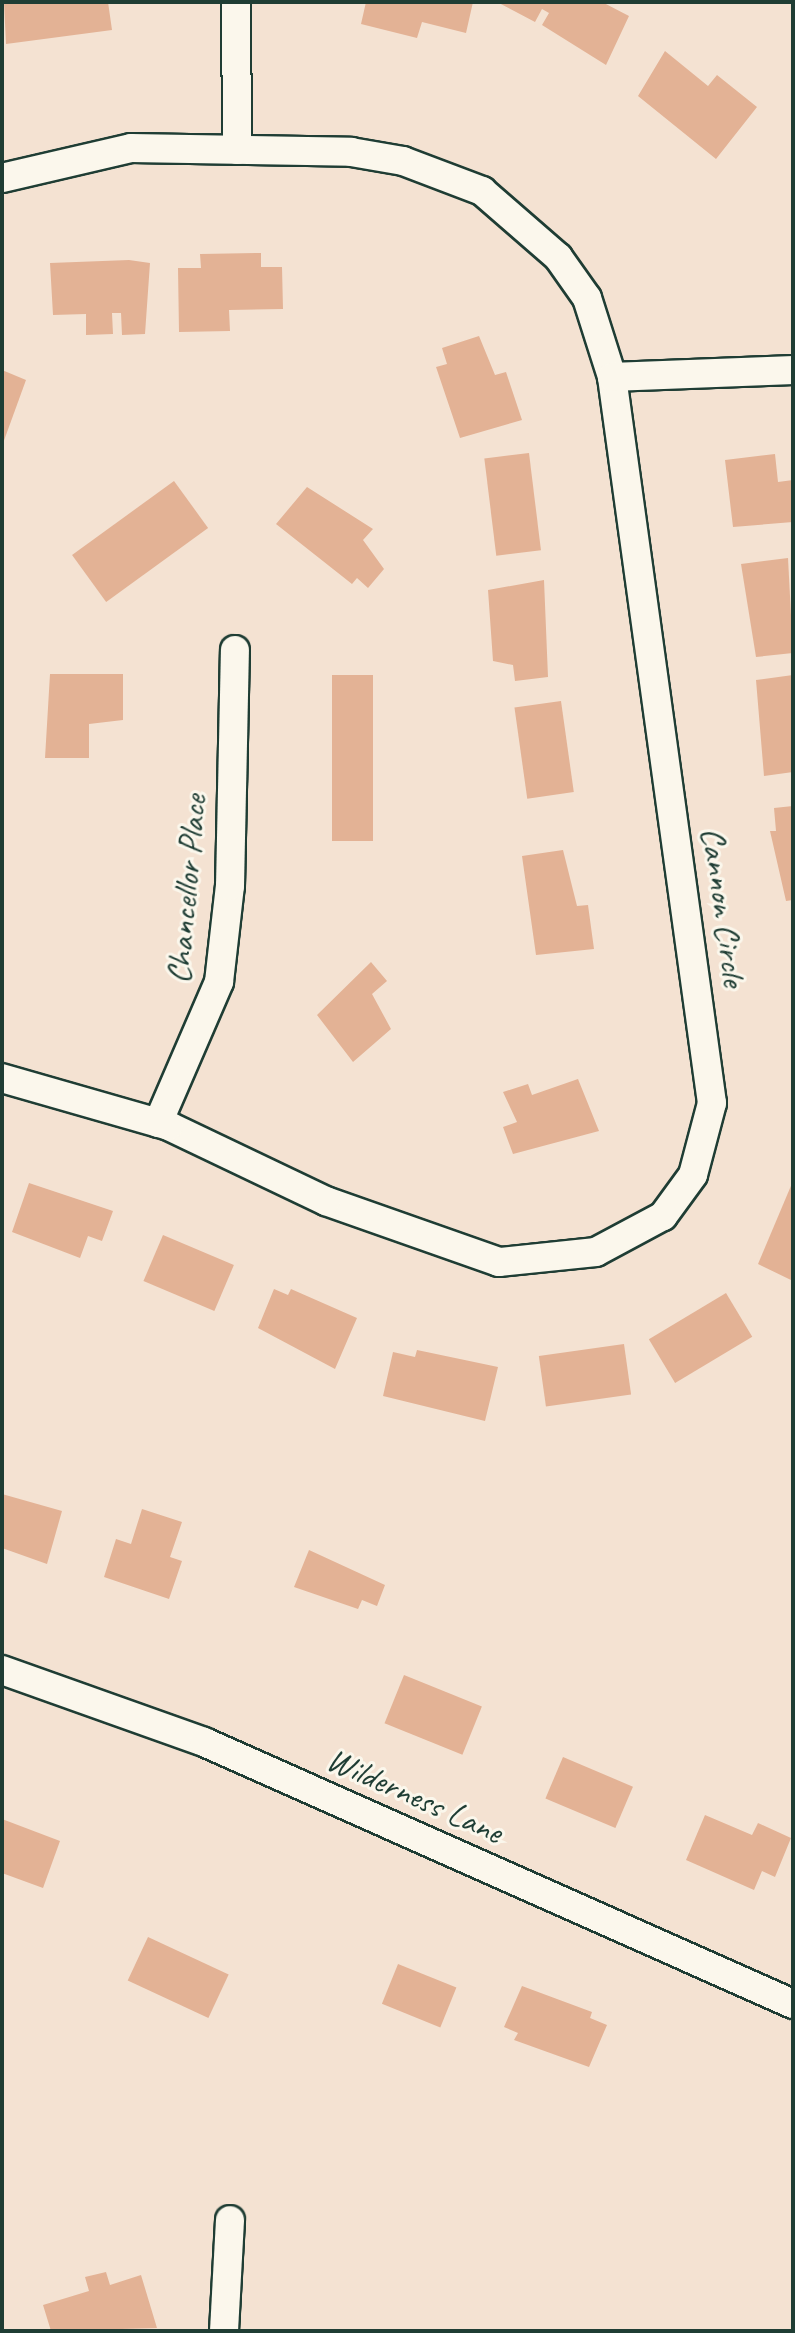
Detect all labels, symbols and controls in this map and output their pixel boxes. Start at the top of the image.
street label: Chancellor Place [157,793,215,985]
street label: Cannon Circle [693,825,755,989]
street label: Wilderness Lane [321,1738,509,1852]

